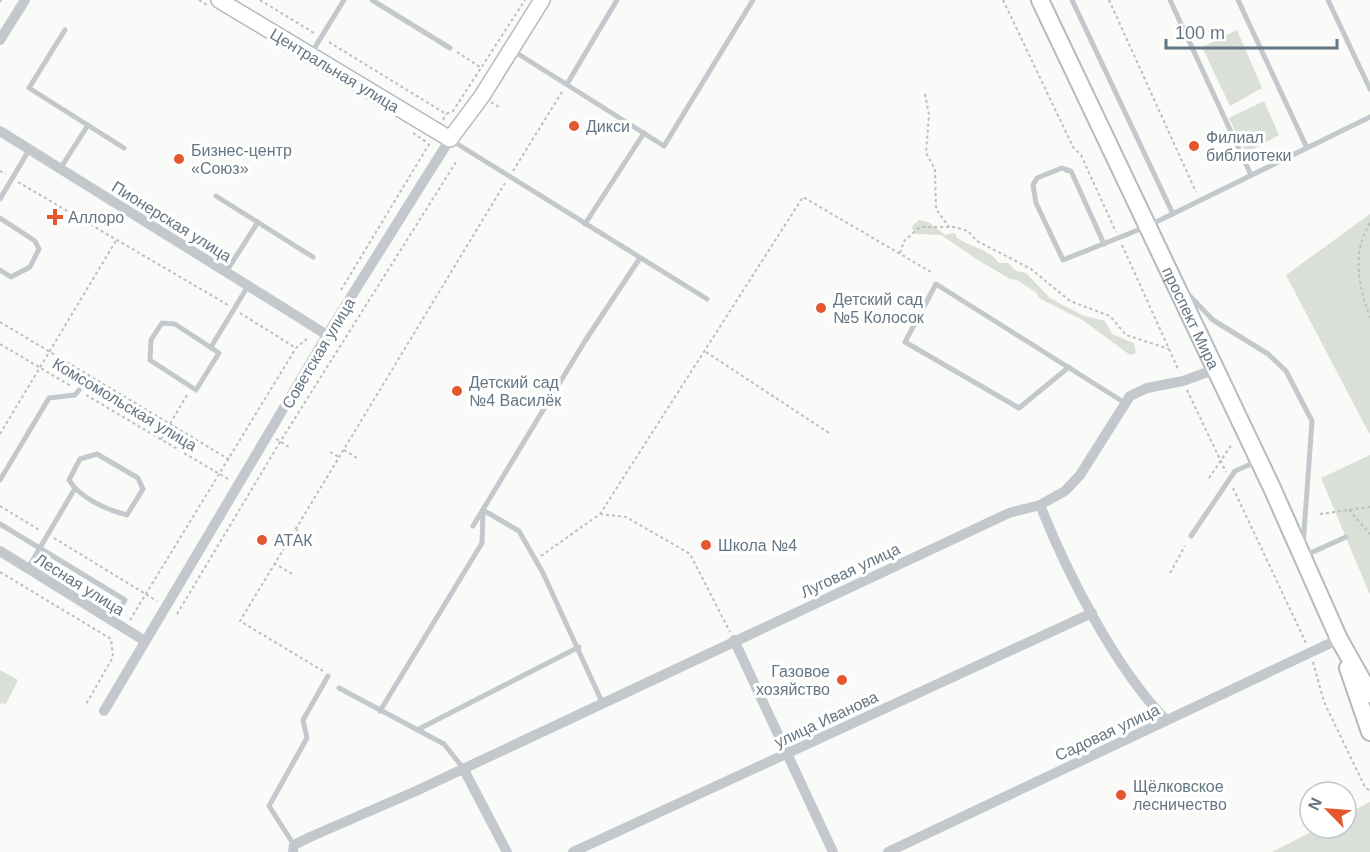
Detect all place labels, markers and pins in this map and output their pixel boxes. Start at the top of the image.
place label: Дикси [586,118,630,135]
marker: Дикси [567,119,581,133]
place label: Филиал библиотеки [1206,129,1291,164]
marker: Филиал библиотеки [1187,139,1201,153]
place label: Бизнес-центр «Союз» [191,142,292,177]
marker: Бизнес-центр «Союз» [172,152,186,166]
marker: Аллоро [46,208,64,226]
place label: Аллоро [68,209,124,226]
place label: Детский сад №5 Колосок [833,291,925,326]
marker: Детский сад №5 Колосок [814,301,828,315]
place label: Детский сад №4 Василёк [469,374,562,409]
marker: Детский сад №4 Василёк [450,384,464,398]
place label: АТАК [274,532,313,549]
marker: АТАК [255,533,269,547]
place label: Школа №4 [718,537,797,554]
marker: Школа №4 [699,538,713,552]
place label: Газовое хозяйство [756,663,830,698]
marker: Газовое хозяйство [835,673,849,687]
place label: Щёлковское лесничество [1133,778,1227,813]
marker: Щёлковское лесничество [1114,788,1128,802]

